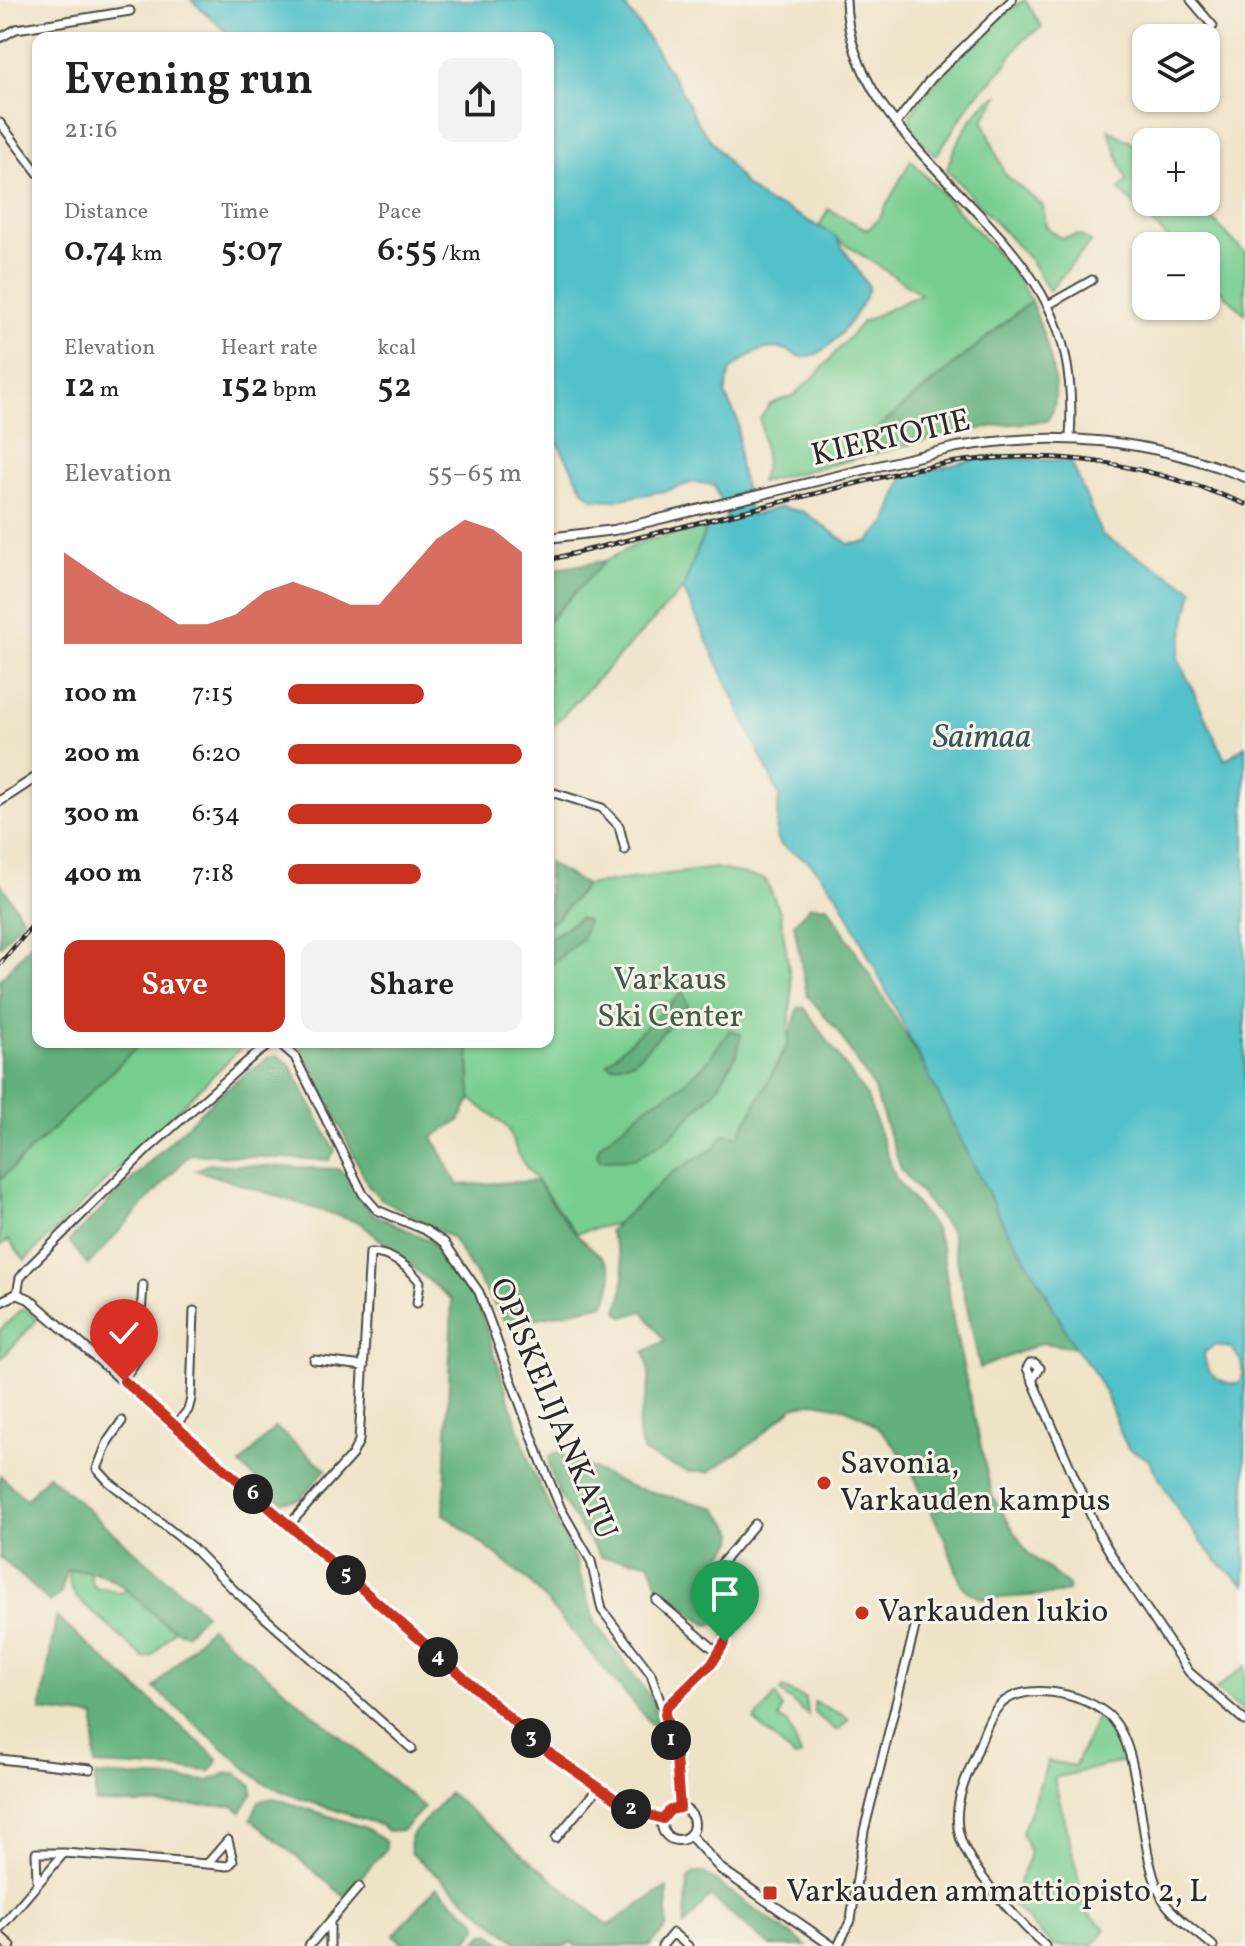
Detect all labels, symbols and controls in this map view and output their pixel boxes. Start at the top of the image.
map controls [1132,24,1220,320]
button: layers [1132,24,1220,112]
text: Evening run [64,51,313,112]
button: share [438,58,522,142]
text: 21:16 [64,112,117,148]
button: + [1132,128,1220,216]
text: Distance [64,197,148,228]
text: Time [221,197,269,228]
text: Pace [377,197,421,228]
text: 0.74 [64,228,127,275]
text: 5:07 [221,228,283,275]
text: 6:55 [377,228,437,275]
button: − [1132,232,1220,320]
text: km [127,239,163,270]
text: /km [437,239,481,270]
text: Elevation [64,333,155,364]
text: Heart rate [221,333,318,364]
text: kcal [377,333,416,364]
text: 12 [64,364,95,411]
text: 152 [221,364,268,411]
text: 52 [377,364,412,411]
text: m [95,375,119,406]
text: bpm [268,375,317,406]
street label: KIERTOTIE [807,399,975,479]
text: Elevation [64,456,172,492]
text: 55–65 m [428,456,522,492]
text: 100 m [64,676,137,712]
text: 7:15 [192,676,233,712]
water label: Saimaa [933,715,1031,762]
text: 200 m [64,736,140,772]
text: 6:20 [192,736,241,772]
text: 300 m [64,796,140,832]
text: 6:34 [192,796,240,832]
text: 400 m [64,856,142,892]
text: 7:18 [192,856,234,892]
button: Save [64,940,285,1032]
button: Share [301,940,522,1032]
park label: Varkaus Ski Center [597,959,743,1040]
street label: OPISKELIJANKATU [477,1271,627,1547]
pin [90,1299,158,1381]
icon: check [102,1311,146,1355]
place label: Savonia, Varkauden kampus [840,1443,1110,1524]
pin: 6 [233,1474,273,1514]
marker: Savonia, Varkauden kampus [815,1474,833,1492]
text: 6 [247,1478,259,1509]
pin: 5 [326,1555,366,1595]
text: 5 [341,1559,351,1590]
pin [691,1560,759,1642]
icon: arrive [703,1572,747,1616]
place label: Varkauden lukio [878,1591,1108,1635]
marker: Varkauden lukio [853,1604,871,1622]
pin: 4 [418,1637,458,1677]
text: 4 [431,1641,445,1672]
pin: 3 [511,1718,551,1758]
pin: 1 [651,1720,691,1760]
text: 3 [525,1722,537,1753]
text: 1 [667,1724,675,1755]
pin: 2 [611,1789,651,1829]
text: 2 [625,1793,637,1824]
place label: Varkauden ammattiopisto 2, L [786,1871,1207,1915]
marker: Varkauden ammattiopisto 2, L [761,1884,779,1902]

